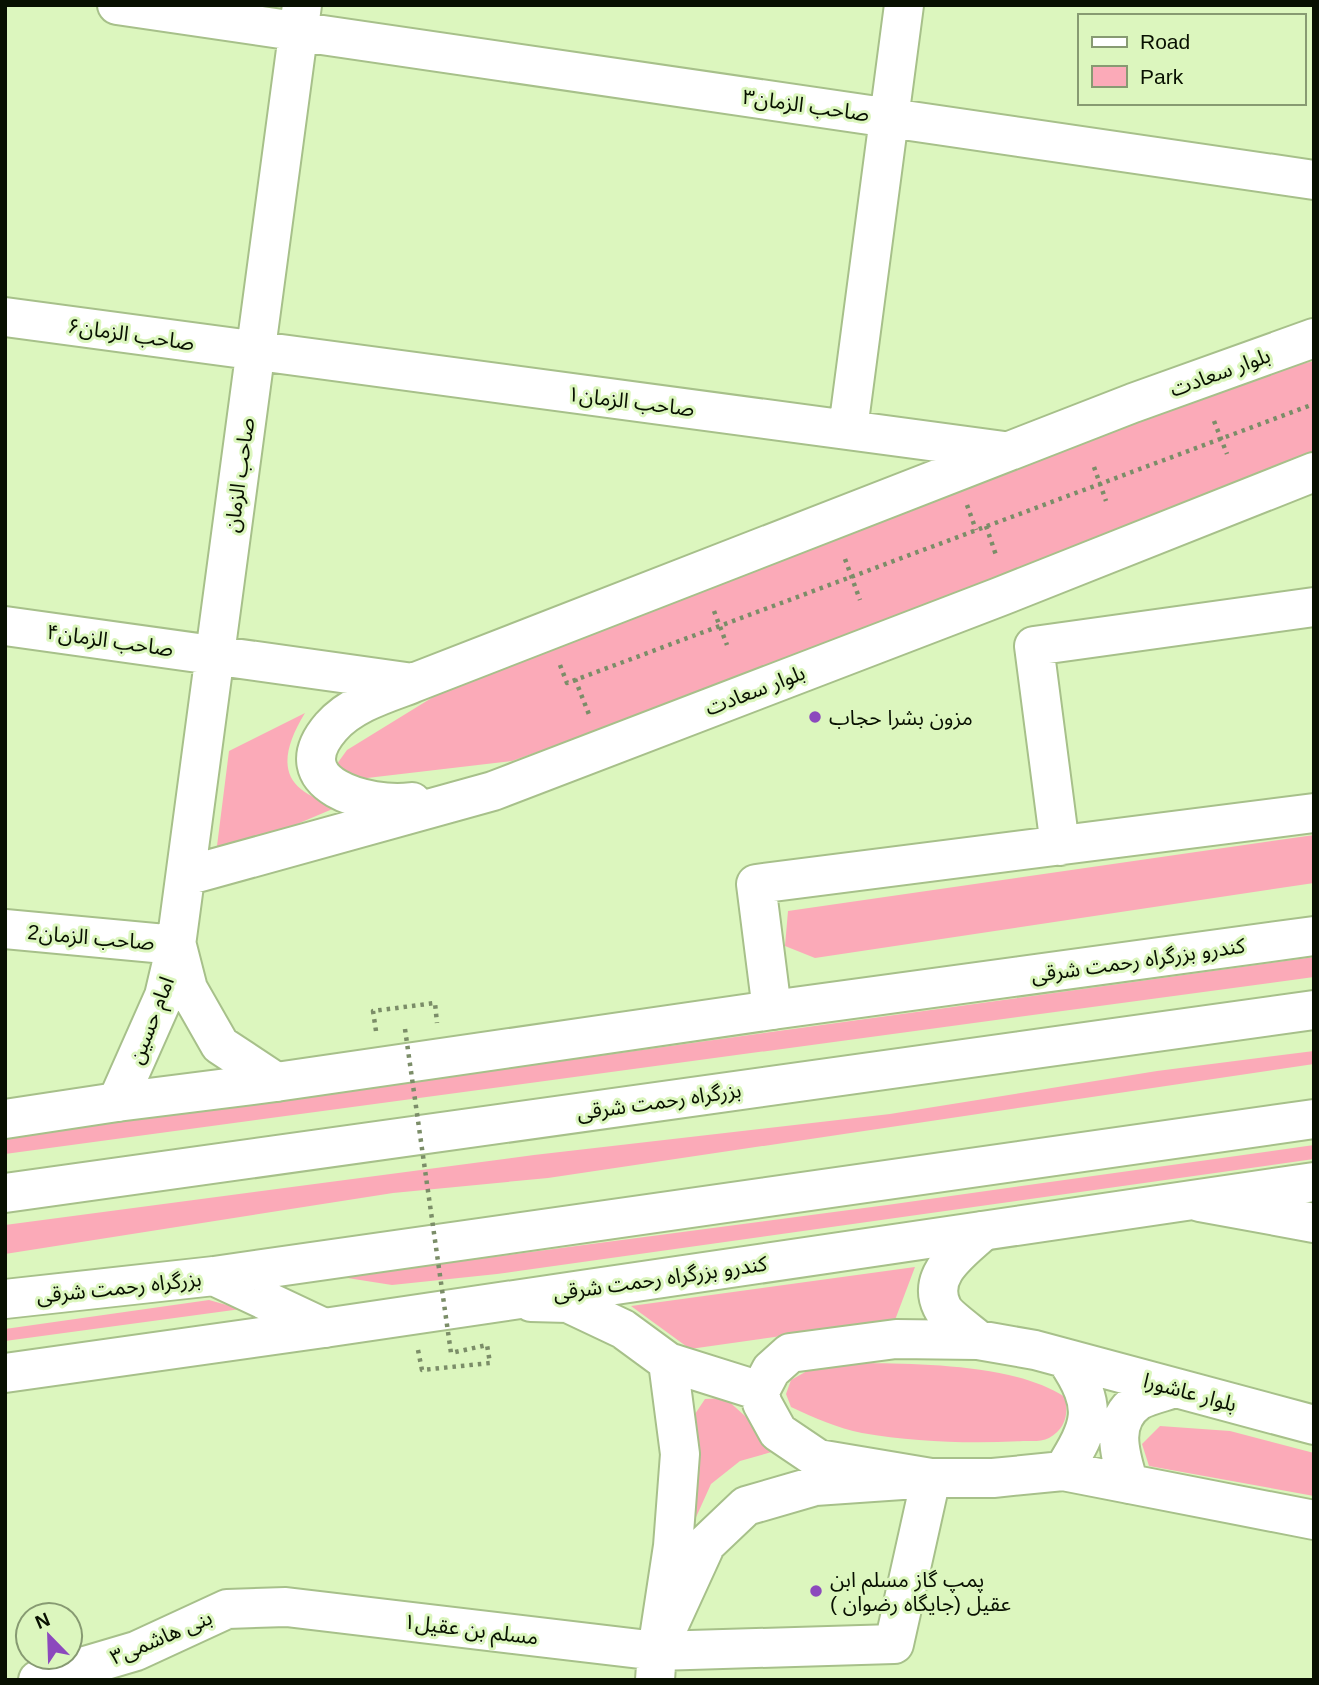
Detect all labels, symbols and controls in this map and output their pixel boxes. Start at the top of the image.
legend [1078,14,1305,105]
text: Road [1140,30,1190,53]
text: Park [1140,65,1184,88]
street label: صاحب الزمان۳ [741,85,871,126]
street label: صاحب الزمان۶ [66,314,196,355]
street label: بلوار سعادت [1167,343,1274,402]
street label: صاحب الزمان۱ [566,382,696,421]
street label: صاحب الزمان [220,416,259,534]
street label: صاحب الزمان۴ [45,620,175,661]
street label: بلوار سعادت [702,660,808,720]
place label: مزون بشرا حجاب [829,706,973,730]
marker: مزون بشرا حجاب [807,709,823,725]
street label: 2صاحب الزمان [26,920,155,955]
street label: کندرو بزرگراه رحمت شرقی [1030,934,1247,987]
street label: امام حسین [124,973,183,1069]
street label: بزرگراه رحمت شرقی [575,1078,743,1125]
street label: کندرو بزرگراه رحمت شرقی [552,1252,769,1305]
street label: بزرگراه رحمت شرقی [35,1267,203,1308]
street label: بلوار عاشورا [1141,1369,1239,1416]
place label: پمپ گاز مسلم ابن عقیل (جایگاه رضوان ) [830,1568,1011,1616]
marker: پمپ گاز مسلم ابن عقیل (جایگاه رضوان ) [808,1583,824,1599]
north arrow [14,1601,84,1671]
street label: بنی هاشمی۳ [107,1605,216,1670]
text: N [32,1608,53,1633]
street label: مسلم بن عقیل۱ [402,1609,540,1653]

